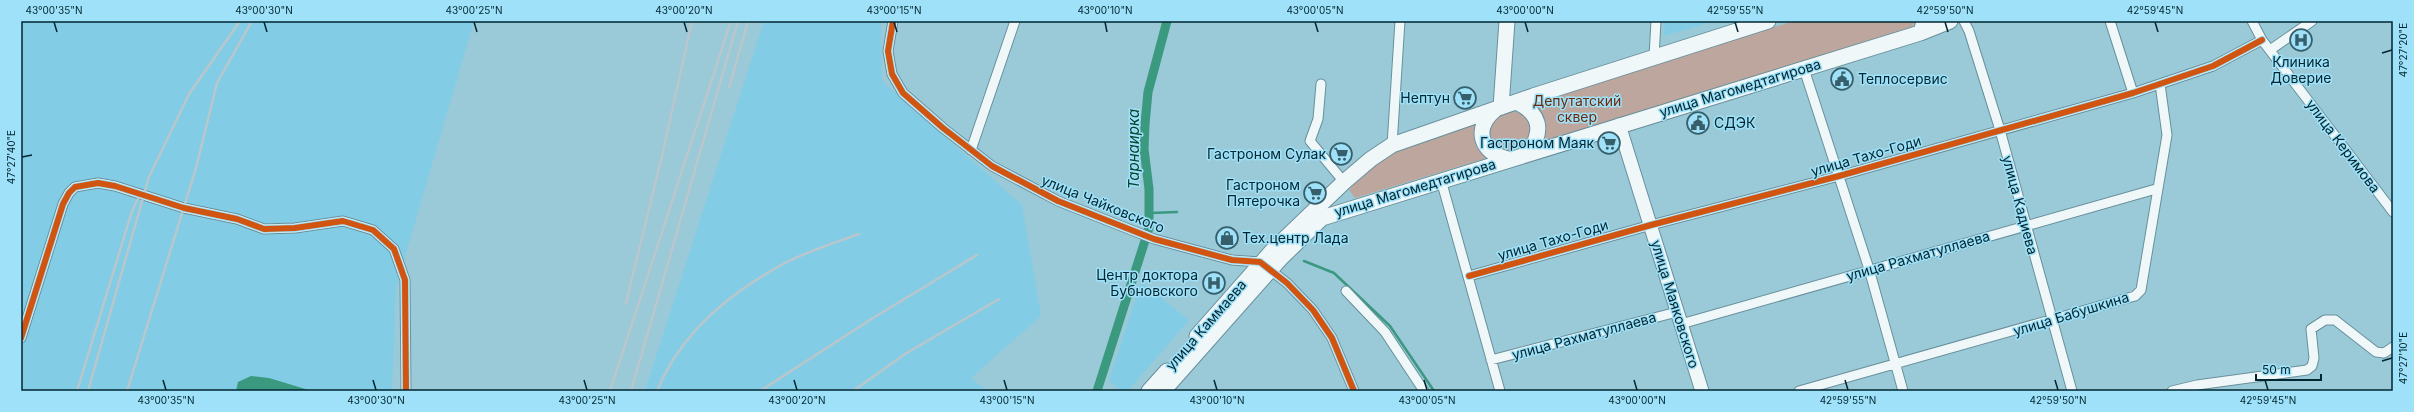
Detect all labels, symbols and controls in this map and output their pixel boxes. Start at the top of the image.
text: 43°00'35"N [25,4,83,16]
text: 43°00'30"N [235,4,293,16]
text: 43°00'25"N [445,4,503,16]
text: 43°00'20"N [655,4,713,16]
text: 43°00'15"N [867,4,922,16]
text: 43°00'10"N [1077,4,1133,16]
text: 43°00'05"N [1286,4,1344,16]
text: 43°00'00"N [1496,4,1554,16]
text: 42°59'55"N [1707,4,1763,16]
text: 42°59'50"N [1917,4,1973,16]
text: 42°59'45"N [2127,4,2183,16]
text: 47°27'20"E [2397,23,2409,77]
hospital icon: Клиника Доверие [2288,27,2314,53]
place label: Клиника Доверие [2271,53,2331,86]
street label: улица Магомедтагирова [1657,55,1823,120]
public building icon: Теплосервис [1829,66,1855,92]
place label: Теплосервис [1858,70,1948,87]
supermarket icon: Нептун [1452,85,1478,111]
place label: Нептун [1400,89,1450,106]
park label: Депутатский сквер [1533,92,1621,125]
street label: улица Керимова [2303,96,2384,196]
water label: Тарнаирка [1124,109,1143,189]
public building icon: СДЭК [1685,110,1711,136]
place label: СДЭК [1714,114,1756,131]
text: 47°27'40"E [5,130,17,184]
supermarket icon: Гастроном Маяк [1596,130,1622,156]
street label: улица Тахо-Годи [1809,132,1923,179]
place label: Гастроном Маяк [1480,134,1594,151]
supermarket icon: Гастроном Сулак [1328,141,1354,167]
place label: Гастроном Сулак [1207,145,1326,162]
street label: улица Кадиева [1999,153,2042,256]
street label: улица Магомедтагирова [1332,155,1498,220]
street label: улица Чайковского [1039,171,1167,236]
place label: Гастроном Пятерочка [1226,176,1300,209]
supermarket icon: Гастроном Пятерочка [1302,180,1328,206]
street label: улица Тахо-Годи [1496,216,1610,263]
shop icon: Тех.центр Лада [1214,225,1240,251]
street label: улица Рахматуллаева [1844,227,1992,284]
place label: Тех.центр Лада [1242,229,1349,246]
street label: улица Маяковского [1648,238,1703,370]
place label: Центр доктора Бубновского [1096,266,1198,299]
hospital icon: Центр доктора Бубновского [1201,270,1227,296]
street label: улица Каммаева [1162,276,1250,373]
street label: улица Бабушкина [2011,288,2131,339]
street label: улица Рахматуллаева [1510,308,1658,363]
text: 47°27'10"E [2397,332,2409,384]
scale bar [2256,356,2321,382]
text: 50 m [2262,362,2291,377]
text: 43°00'35"N [137,394,195,406]
text: 43°00'30"N [347,394,405,406]
text: 43°00'25"N [558,394,616,406]
text: 43°00'20"N [768,394,826,406]
text: 43°00'15"N [980,394,1035,406]
text: 43°00'10"N [1189,394,1245,406]
text: 43°00'05"N [1398,394,1456,406]
text: 43°00'00"N [1608,394,1666,406]
text: 42°59'55"N [1820,394,1876,406]
text: 42°59'50"N [2030,394,2086,406]
text: 42°59'45"N [2240,394,2296,406]

